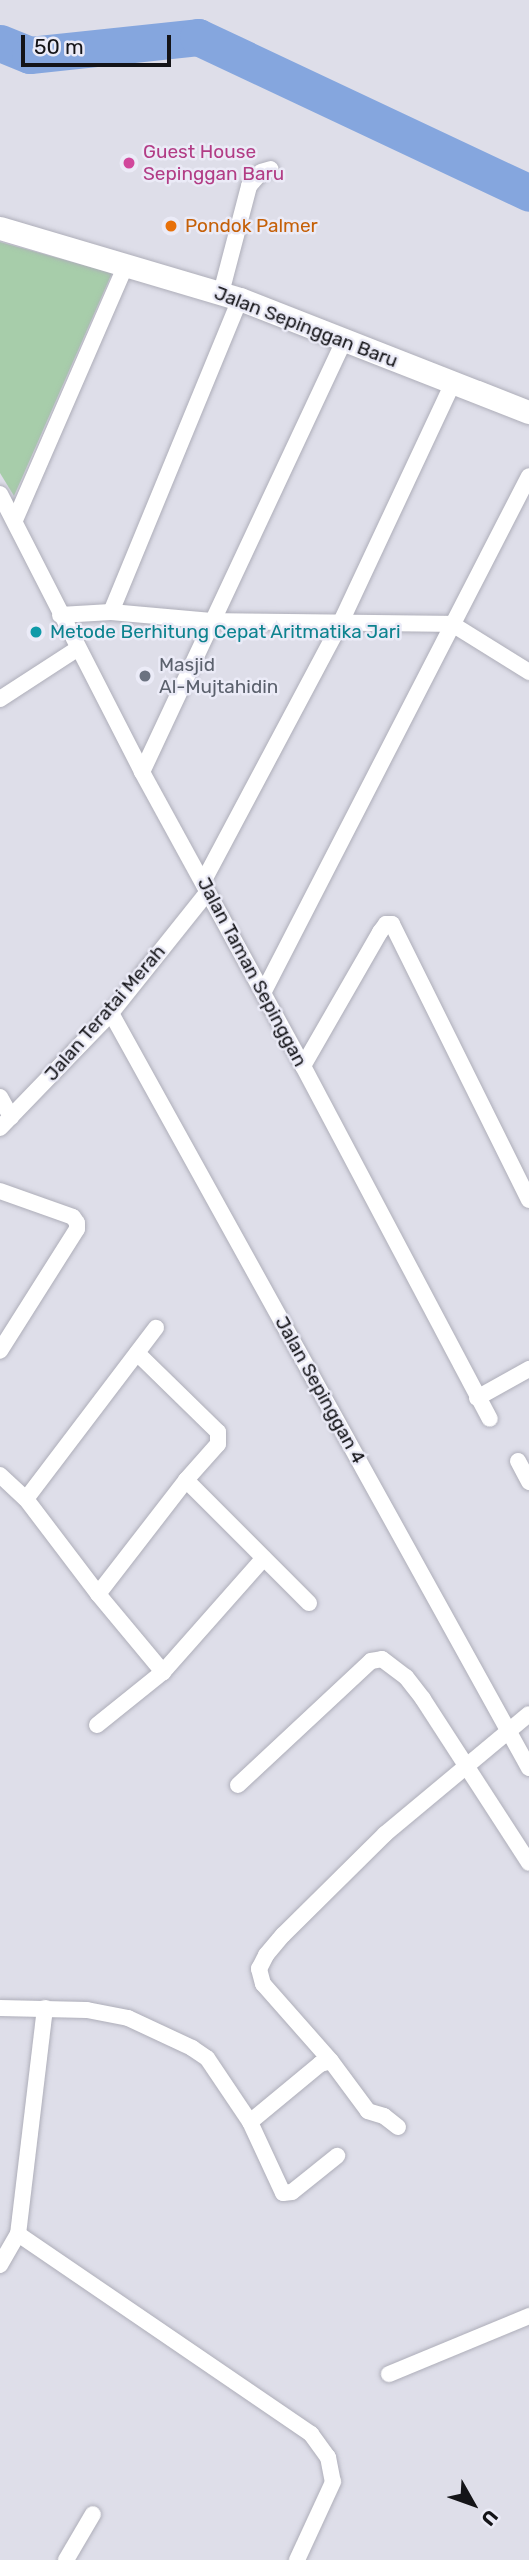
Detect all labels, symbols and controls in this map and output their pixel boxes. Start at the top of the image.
scale bar [24,21,175,65]
text: 50 m [34,34,84,59]
place label: Guest House Sepinggan Baru [143,141,284,185]
marker: Guest House Sepinggan Baru [121,155,137,171]
place label: Pondok Palmer [185,215,318,237]
marker: Pondok Palmer [163,218,179,234]
street label: Jalan Sepinggan Baru [211,281,401,373]
place label: Metode Berhitung Cepat Aritmatika Jari [50,621,401,643]
marker: Metode Berhitung Cepat Aritmatika Jari [28,624,44,640]
place label: Masjid Al-Mujtahidin [159,654,278,698]
marker: Masjid Al-Mujtahidin [137,668,153,684]
street label: Jalan Taman Sepinggan [192,873,312,1071]
street label: Jalan Teratai Merah [40,940,170,1086]
street label: Jalan Sepinggan 4 [270,1312,370,1468]
north arrow [438,2469,508,2539]
text: U [476,2505,503,2530]

